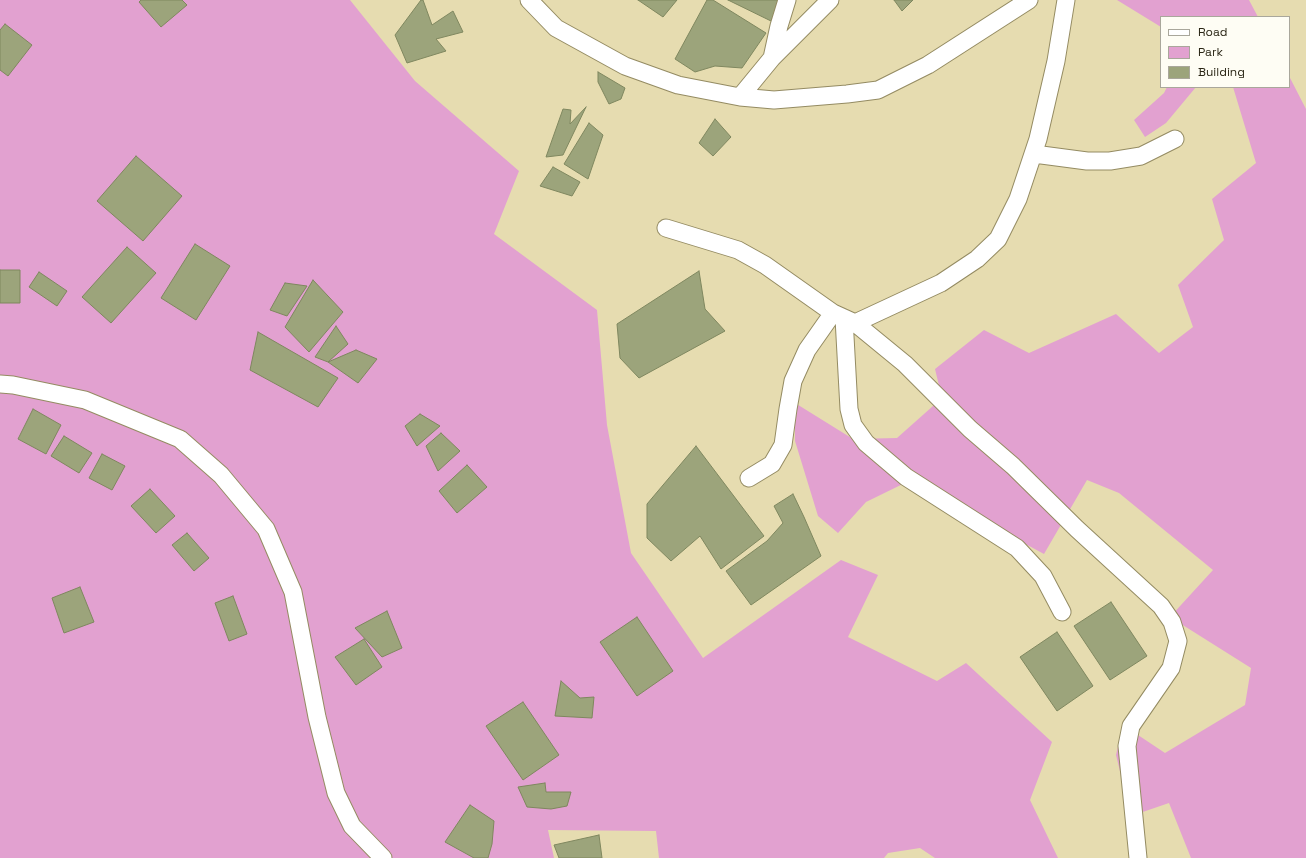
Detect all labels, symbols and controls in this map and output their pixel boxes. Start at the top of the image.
legend [1160,16,1290,88]
text: Road [1198,24,1227,40]
text: Park [1198,44,1223,60]
text: Building [1198,64,1245,80]

